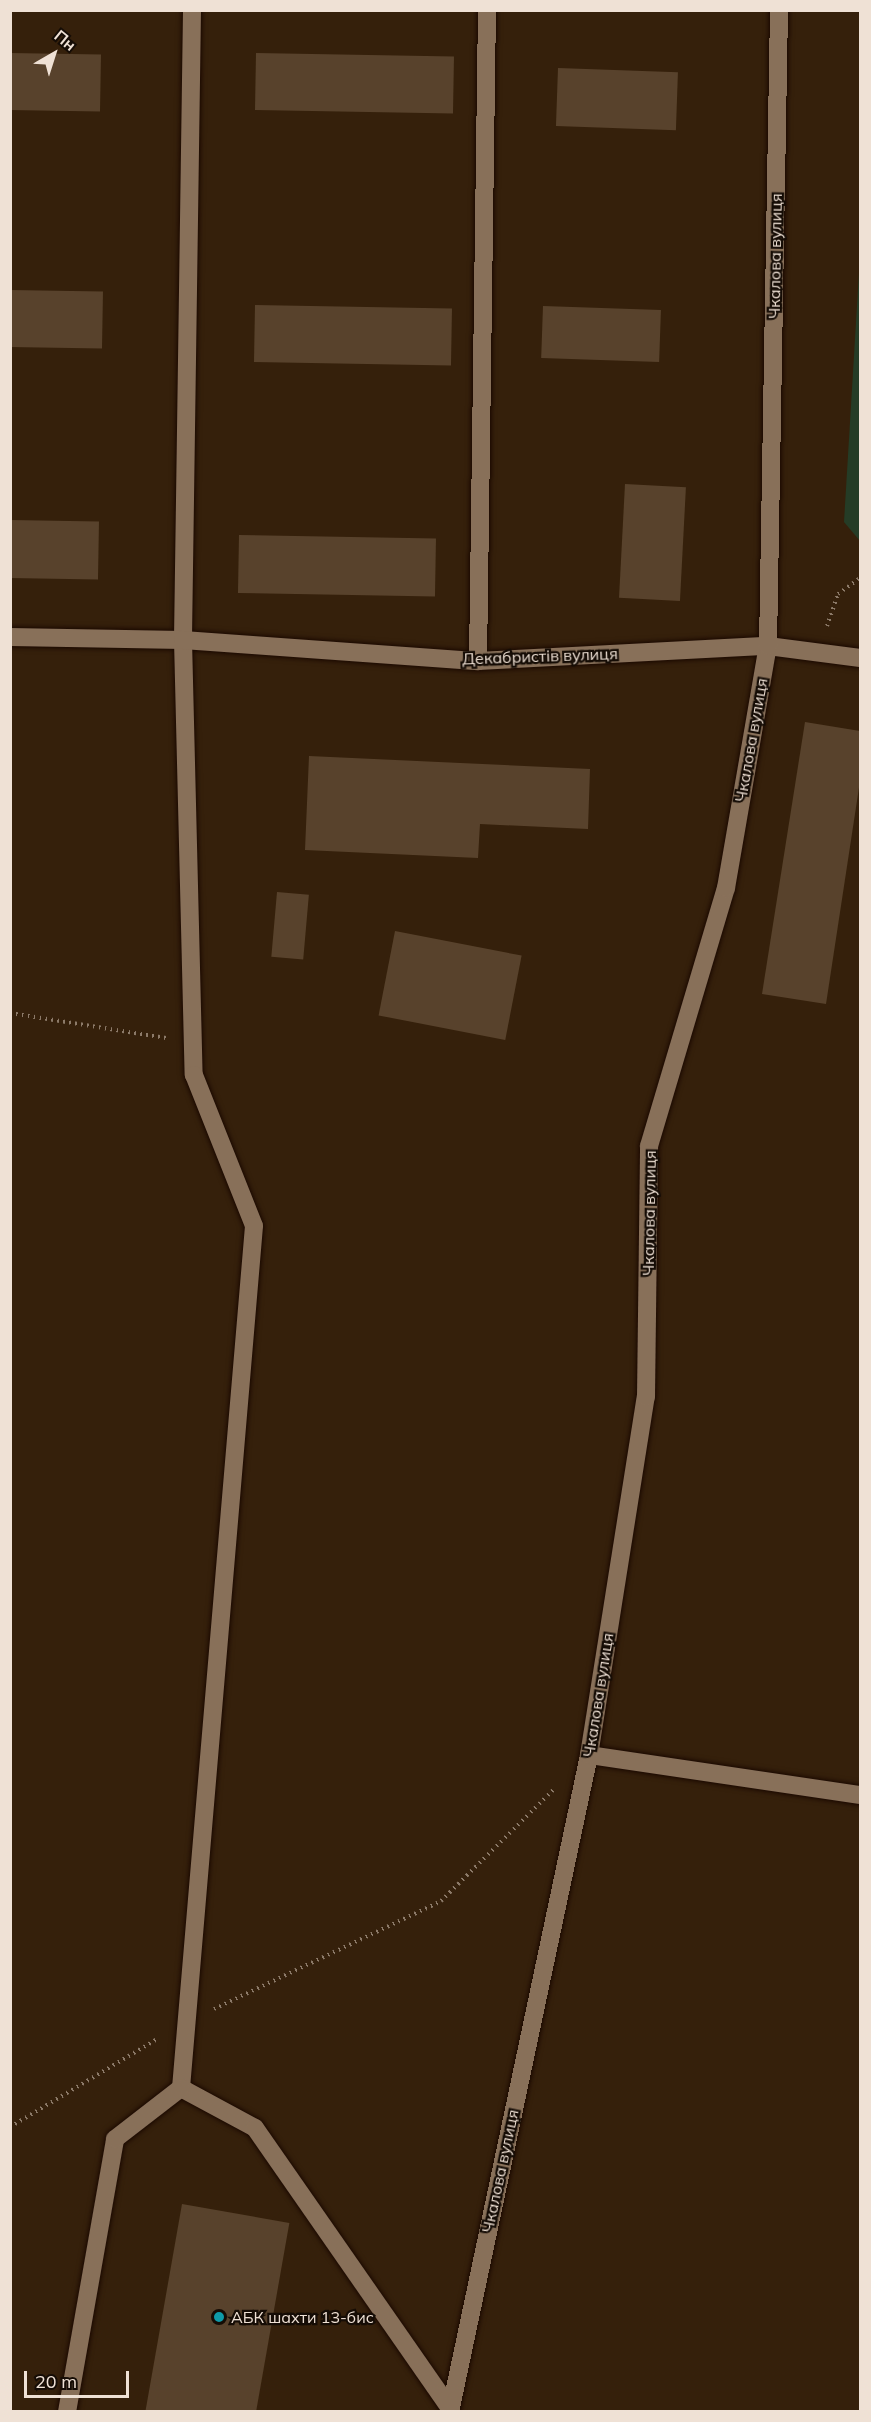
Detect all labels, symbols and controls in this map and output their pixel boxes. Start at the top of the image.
north arrow [24,24,84,84]
text: Пн [50,25,80,55]
street label: Чкалова вулиця [764,193,786,319]
street label: Декабристів вулиця [462,644,618,668]
street label: Чкалова вулиця [731,677,771,803]
street label: Чкалова вулиця [638,1150,660,1276]
street label: Чкалова вулиця [579,1631,617,1759]
street label: Чкалова вулиця [478,2108,522,2234]
place label: АБК шахти 13-бис [231,2307,374,2327]
marker: АБК шахти 13-бис [212,2310,226,2324]
scale bar [27,2359,132,2397]
text: 20 m [35,2370,77,2393]

